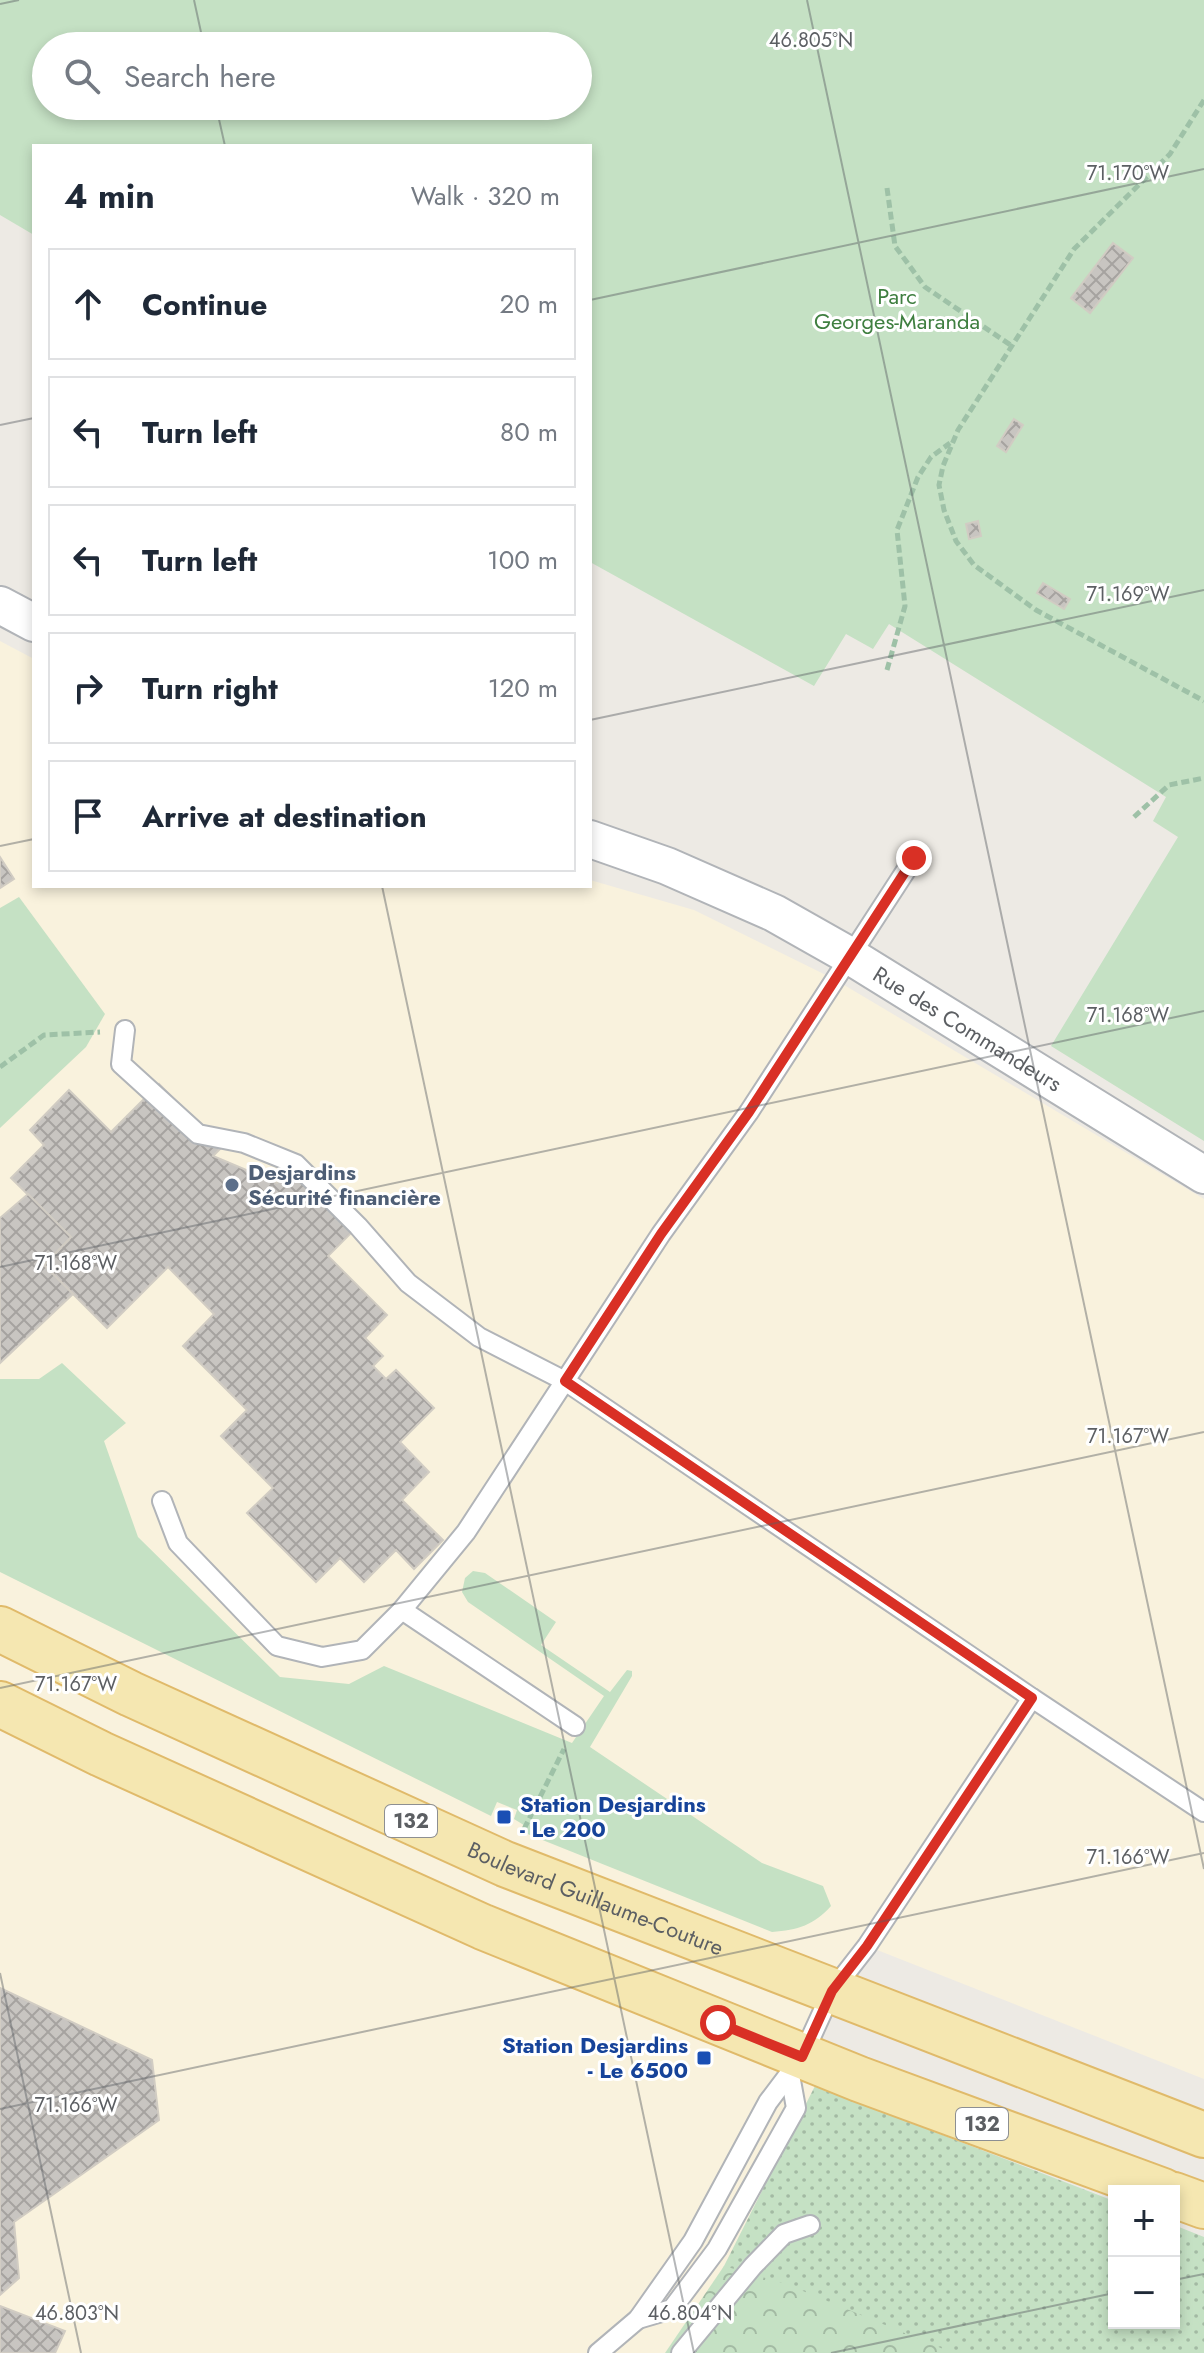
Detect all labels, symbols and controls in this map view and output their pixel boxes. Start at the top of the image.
text: 46.805°N [769,26,853,55]
search box [32,32,592,120]
icon: search [60,54,104,98]
text: Search here [124,55,276,98]
text: 71.170°W [1087,159,1169,188]
text: 4 min [64,172,155,221]
text: Walk · 320 m [411,177,560,215]
park label: Parc Georges-Maranda [814,280,980,337]
icon: ahead [66,282,110,326]
text: Continue [142,283,268,326]
text: 20 m [500,285,558,323]
icon: left [66,410,110,454]
text: Turn left [142,411,257,454]
text: 80 m [500,413,558,451]
icon: left [66,538,110,582]
text: Turn left [142,539,257,582]
text: 100 m [487,541,558,579]
text: 71.169°W [1087,580,1170,609]
icon: right [66,666,110,710]
text: Turn right [142,667,278,710]
text: 120 m [488,669,558,707]
icon: arrive [66,794,110,838]
text: Arrive at destination [142,795,427,838]
route end [896,840,932,876]
street label: Rue des Commandeurs [867,958,1068,1099]
text: 71.168°W [1087,1001,1169,1030]
place label: Desjardins Sécurité financière [248,1156,441,1213]
marker: Desjardins Sécurité financière [223,1176,241,1194]
text: 71.168°W [35,1249,117,1278]
text: 71.167°W [1087,1422,1169,1451]
text: 71.167°W [35,1670,117,1699]
place label: Station Desjardins - Le 200 [520,1788,706,1845]
road number: 132 [385,1805,437,1837]
marker: Station Desjardins - Le 200 [495,1808,513,1826]
street label: Boulevard Guillaume-Couture [462,1833,728,1963]
text: 71.166°W [1087,1843,1170,1872]
route start [700,2005,736,2041]
place label: Station Desjardins - Le 6500 [502,2029,688,2086]
marker: Station Desjardins - Le 6500 [695,2049,713,2067]
text: 71.166°W [35,2091,118,2120]
road number: 132 [956,2108,1008,2140]
map controls [1108,2185,1180,2329]
button: + [1108,2185,1180,2257]
button: − [1108,2257,1180,2329]
text: 46.803°N [35,2299,119,2328]
text: 46.804°N [648,2299,732,2328]

